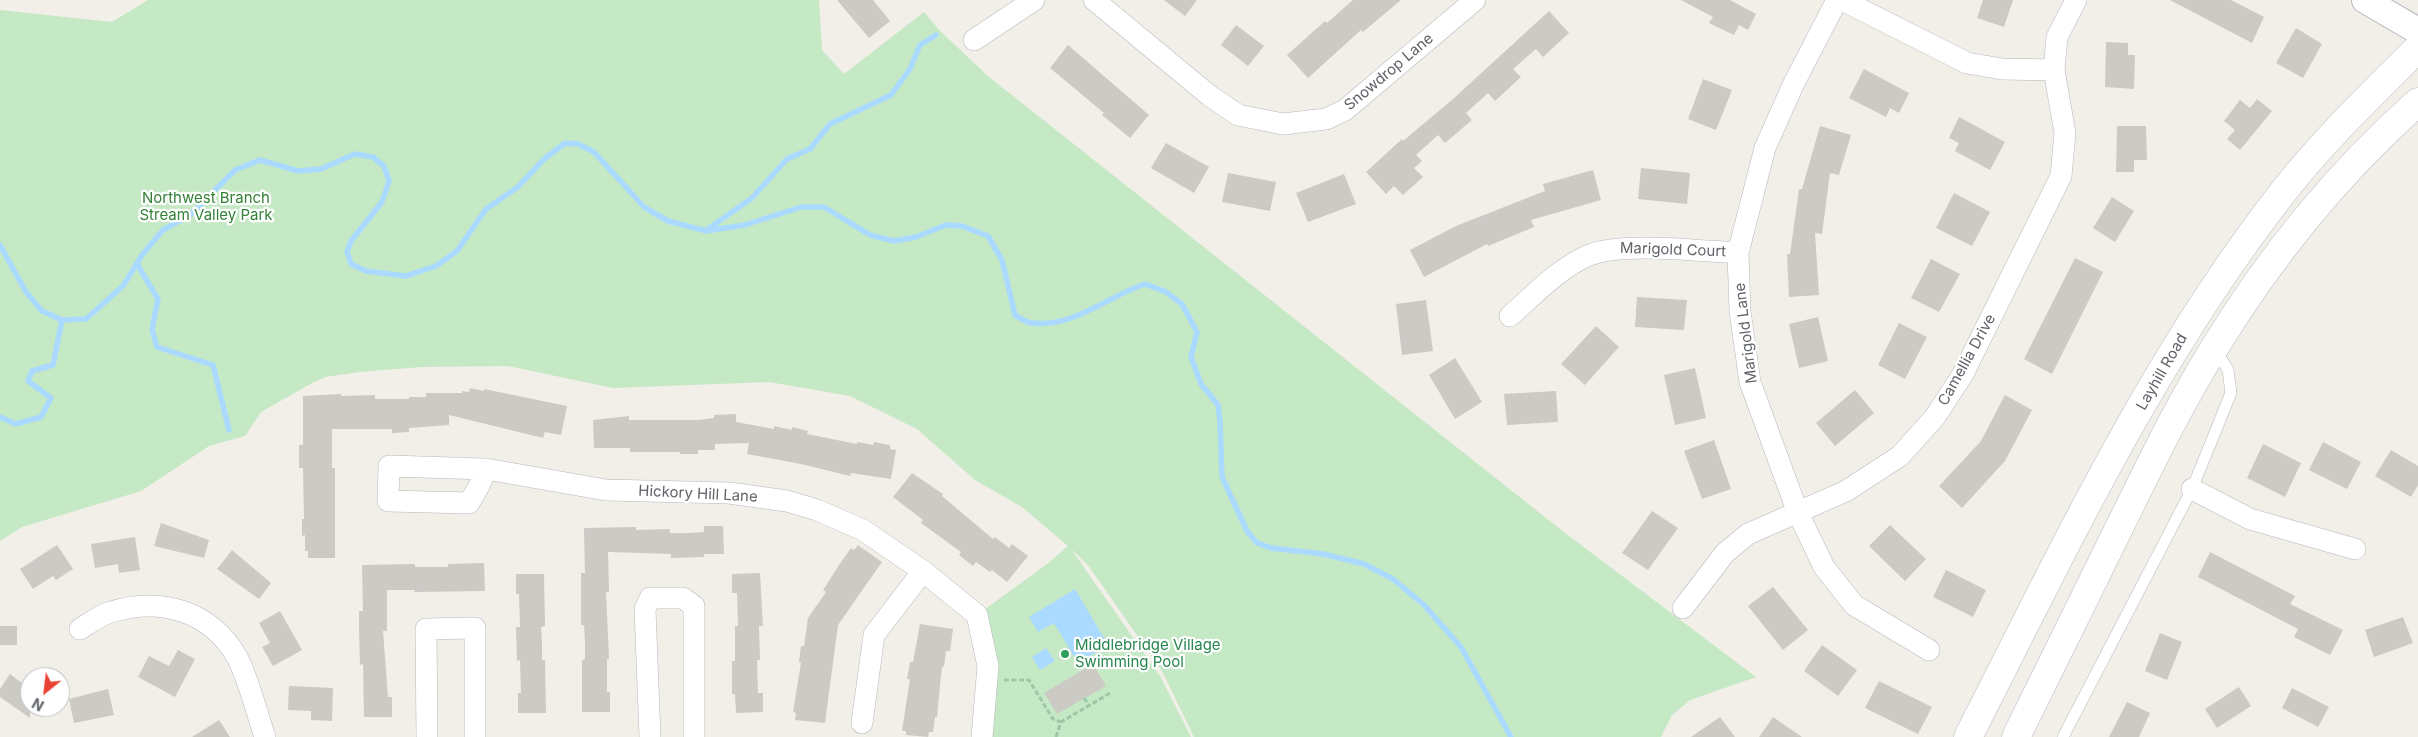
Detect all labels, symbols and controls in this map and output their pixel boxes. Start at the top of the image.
street label: Snowdrop Lane [1341,30,1437,114]
park label: Northwest Branch Stream Valley Park [139,189,273,224]
street label: Marigold Court [1620,239,1726,261]
street label: Marigold Lane [1731,282,1761,384]
street label: Camellia Drive [1934,311,2000,409]
street label: Layhill Road [2133,331,2191,413]
street label: Hickory Hill Lane [638,482,758,506]
place label: Middlebridge Village Swimming Pool [1075,636,1221,671]
marker: Middlebridge Village Swimming Pool [1059,648,1071,660]
north arrow [20,667,70,717]
text: N [29,695,47,715]

